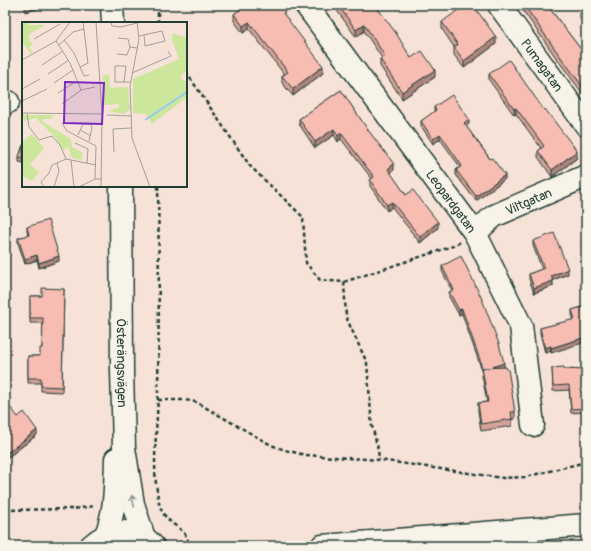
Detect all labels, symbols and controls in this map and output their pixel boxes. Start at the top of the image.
inset map [22,22,187,187]
street label: Pumagatan [517,36,566,95]
street label: Leopardgatan [422,167,479,236]
street label: Viltgatan [503,185,554,219]
street label: Österängsvägen [113,318,130,408]
one-way arrow [129,495,137,508]

